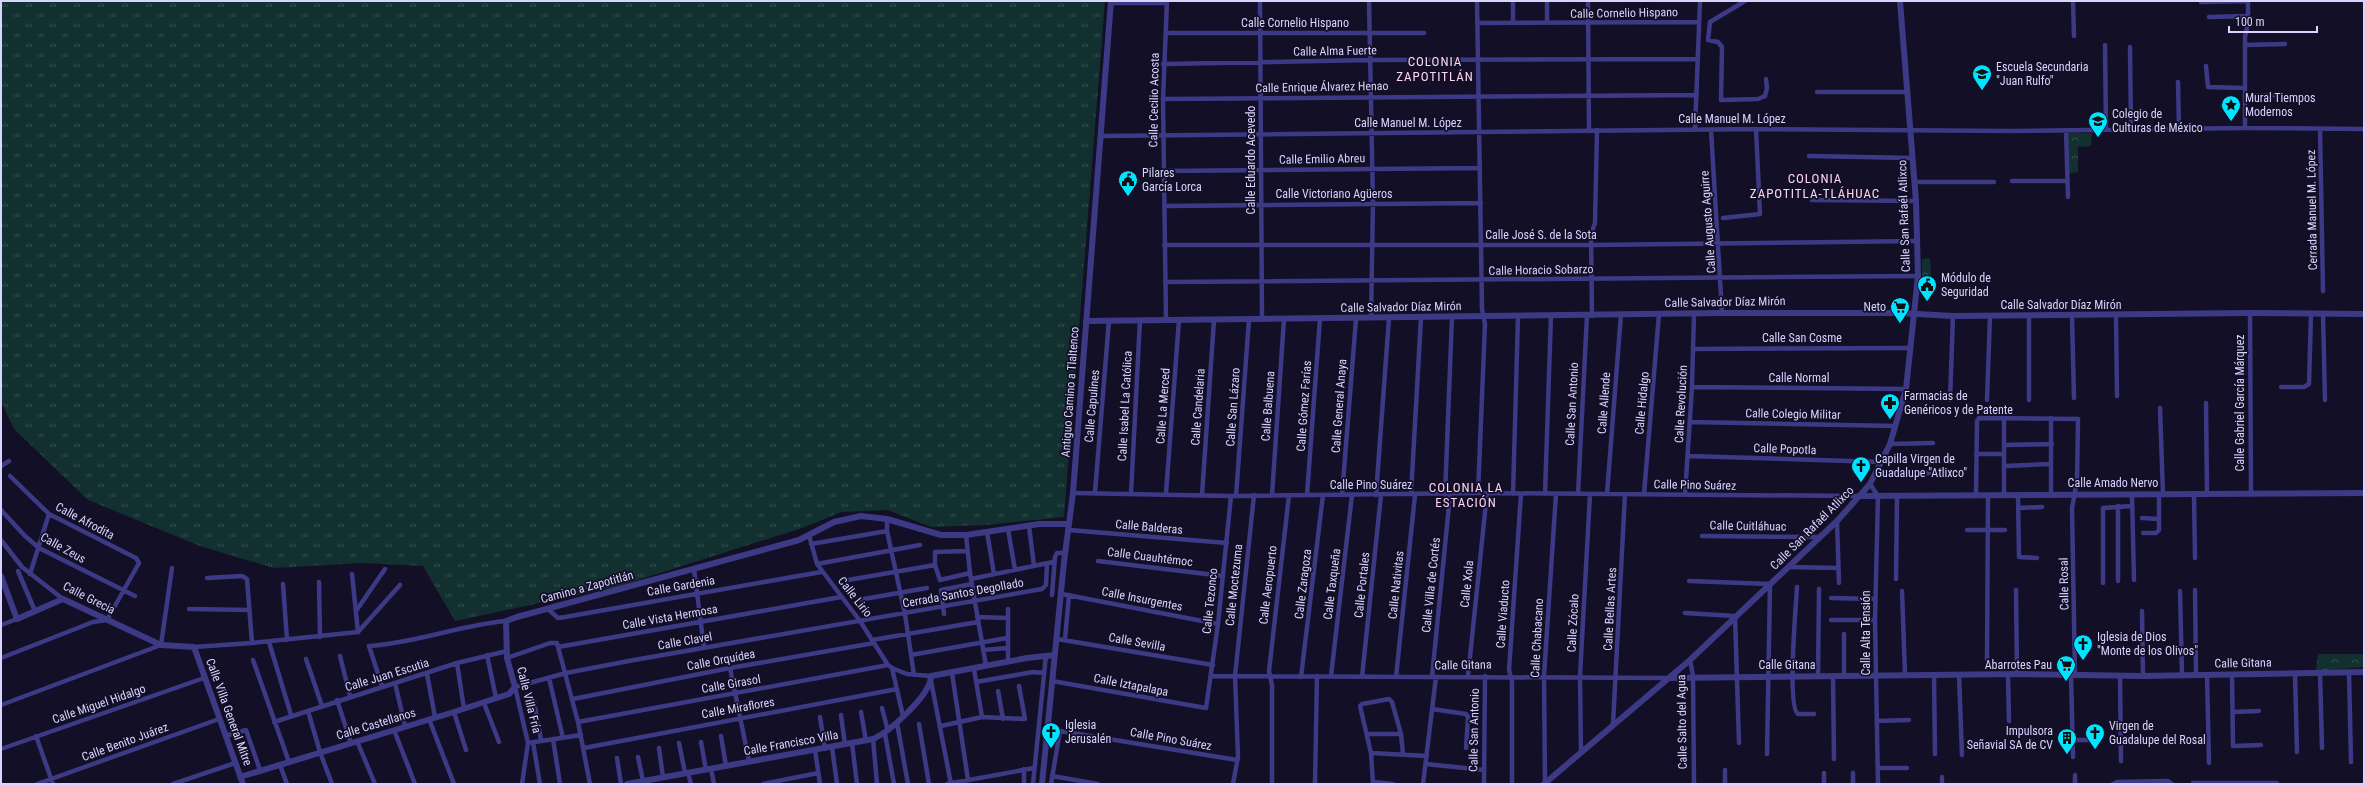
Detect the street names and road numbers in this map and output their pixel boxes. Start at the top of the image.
street label: Calle Cornelio Hispano [1570,5,1678,21]
street label: Calle Cornelio Hispano [1241,16,1349,30]
street label: Calle Alma Fuerte [1293,43,1377,59]
street label: Calle Cecilio Acosta [1146,52,1162,147]
street label: Calle Enrique Álvarez Henao [1255,78,1389,95]
street label: Calle Eduardo Acevedo [1244,106,1258,214]
street label: Calle Manuel M. López [1678,112,1786,126]
street label: Calle Manuel M. López [1354,116,1462,130]
street label: Cerrada Manuel M. López [2304,149,2320,271]
street label: Calle Emilio Abreu [1279,151,1365,167]
street label: Calle San Rafaél Atlixco [1895,160,1913,272]
street label: Calle Augusto Aguirre [1697,170,1719,274]
street label: Calle Victoriano Agüeros [1276,187,1392,201]
street label: Calle José S. de la Sota [1485,228,1597,242]
street label: Calle Horacio Sobarzo [1488,262,1594,278]
street label: Calle Salvador Díaz Mirón [1664,294,1786,310]
street label: Calle Salvador Díaz Mirón [2001,298,2122,312]
street label: Calle Salvador Díaz Mirón [1340,299,1462,315]
street label: Antiguo Camino a Tlaltenco [1058,326,1082,458]
street label: Calle San Cosme [1762,331,1842,345]
street label: Calle Gabriel García Márquez [2233,334,2247,472]
street label: Calle Isabel La Católica [1115,350,1135,462]
street label: Calle General Anaya [1329,358,1349,454]
street label: Calle Gómez Farías [1294,360,1314,452]
street label: Calle San Antonio [1563,362,1581,446]
street label: Calle Revolución [1672,364,1690,443]
street label: Calle San Lázaro [1223,367,1243,447]
street label: Calle La Merced [1153,368,1173,444]
street label: Calle Candelaria [1188,368,1208,446]
street label: Calle Capulines [1082,369,1102,443]
street label: Calle Balbuena [1259,370,1277,442]
street label: Calle Allende [1595,371,1613,434]
street label: Calle Hidalgo [1632,371,1652,435]
street label: Calle Normal [1768,371,1830,385]
street label: Calle Colegio Militar [1745,406,1841,422]
street label: Calle Popotla [1753,441,1817,457]
street label: Calle Amado Nervo [2068,476,2158,490]
street label: Calle Pino Suárez [1654,477,1736,493]
street label: Calle Pino Suárez [1330,478,1412,492]
street label: Calle San Rafaél Atlixco [1767,483,1857,573]
street label: Calle Afrodita [53,500,117,542]
street label: Calle Balderas [1115,517,1183,537]
street label: Calle Cuitláhuac [1710,518,1787,534]
street label: Calle Zeus [38,530,88,566]
street label: Calle Villa de Cortés [1419,537,1443,633]
street label: Calle Moctezuma [1223,543,1245,627]
street label: Calle Cuauhtémoc [1106,545,1194,569]
street label: Calle Aeropuerto [1256,545,1280,625]
street label: Calle Taxqueña [1321,547,1343,620]
street label: Calle Zaragoza [1292,548,1314,620]
street label: Calle Nativitas [1385,550,1407,620]
street label: Calle Portales [1352,551,1372,619]
street label: Calle Rosal [2057,557,2071,611]
street label: Calle Xola [1458,559,1476,608]
street label: Calle Tezonco [1200,567,1220,635]
street label: Calle Bellas Artes [1601,567,1619,651]
street label: Camino a Zapotitlán [539,568,635,606]
street label: Calle Gardenia [646,573,716,599]
street label: Calle Lirio [835,574,875,620]
street label: Cerrada Santos Degollado [901,575,1025,611]
street label: Calle Grecia [61,579,118,617]
street label: Calle Viaducto [1494,579,1512,649]
street label: Calle Insurgentes [1100,584,1184,614]
street label: Calle Alta Tensión [1859,590,1873,676]
street label: Calle Zócalo [1564,593,1582,653]
street label: Calle Chabacano [1528,598,1546,678]
street label: Calle Vista Hermosa [621,602,719,632]
street label: Calle Clavel [657,629,713,653]
street label: Calle Sevilla [1108,630,1167,654]
street label: Calle Orquídea [686,646,757,673]
street label: Calle Juan Escutia [343,655,431,694]
street label: Calle Gitana [2214,655,2272,670]
street label: Calle Villa General Mitre [203,656,255,768]
street label: Calle Gitana [1434,657,1492,672]
street label: Calle Gitana [1758,658,1816,672]
street label: Calle Villa Fría [514,665,544,735]
street label: Calle Iztapalapa [1092,671,1170,699]
street label: Calle Girasol [700,672,762,696]
street label: Calle Salto del Agua [1674,674,1690,770]
street label: Calle Miguel Hidalgo [51,681,147,727]
street label: Calle San Antonio [1466,688,1482,772]
street label: Calle Miraflores [700,695,776,721]
street label: Calle Castellanos [335,705,417,743]
street label: Calle Benito Juárez [80,720,170,764]
street label: Calle Pino Suárez [1129,725,1213,753]
street label: Calle Francisco Villa [743,728,840,758]

